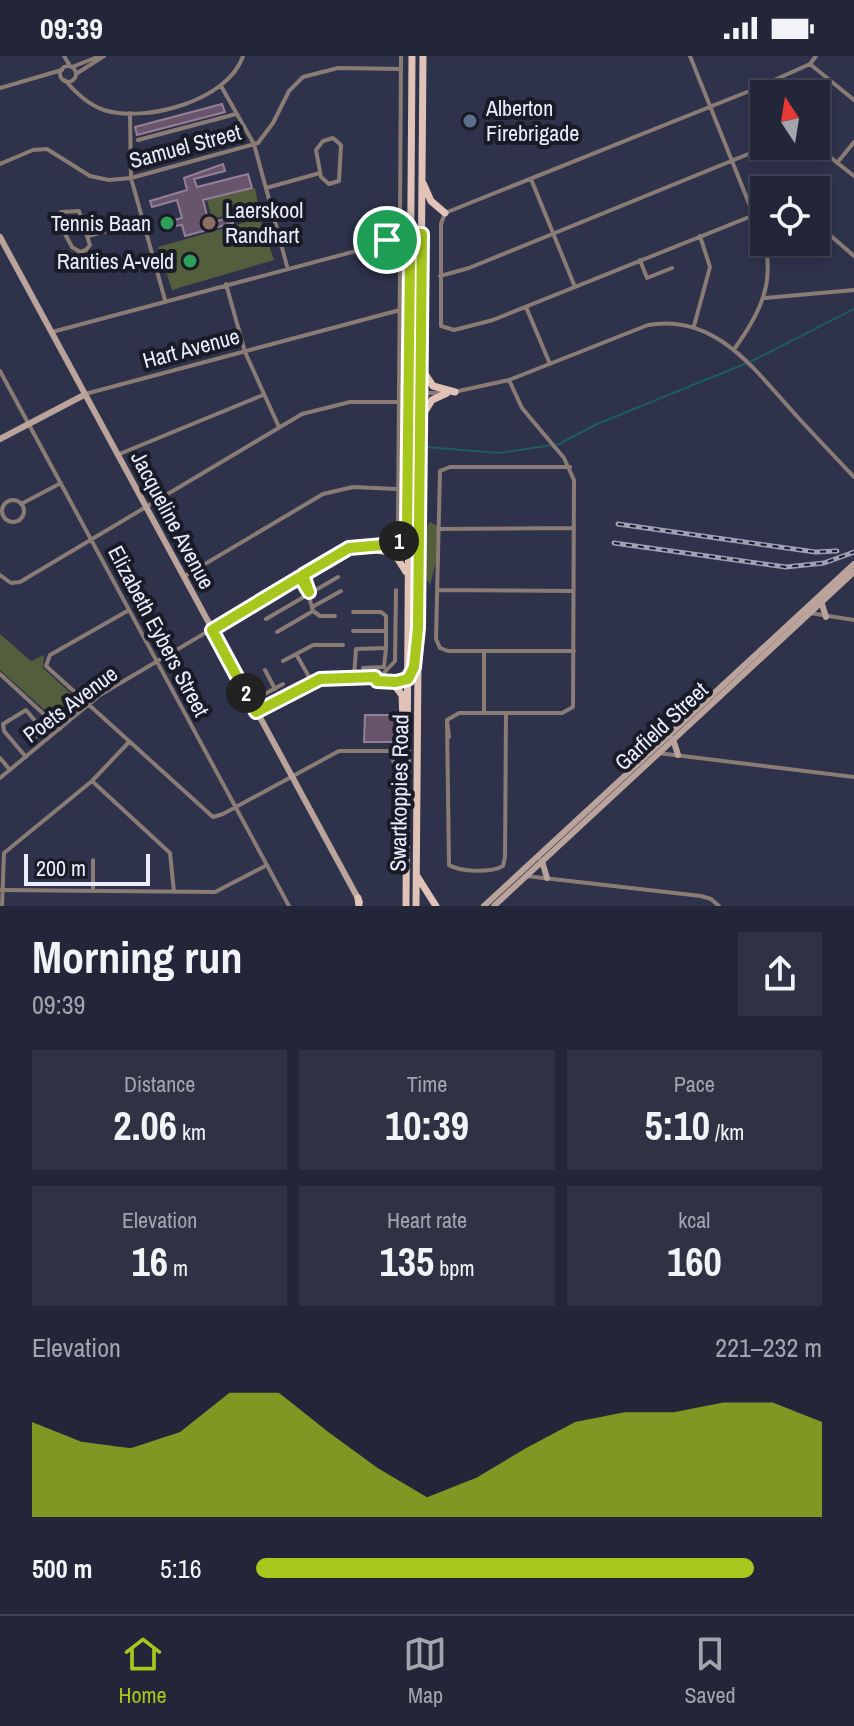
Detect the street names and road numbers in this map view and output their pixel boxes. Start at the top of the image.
street label: Samuel Street [126,117,244,175]
street label: Hart Avenue [139,321,243,375]
street label: Jacqueline Avenue [124,446,222,594]
street label: Elizabeth Eybers Street [101,540,217,722]
street label: Poets Avenue [17,659,123,749]
street label: Garfield Street [608,675,714,777]
street label: Swartkoppies Road [383,714,415,872]

